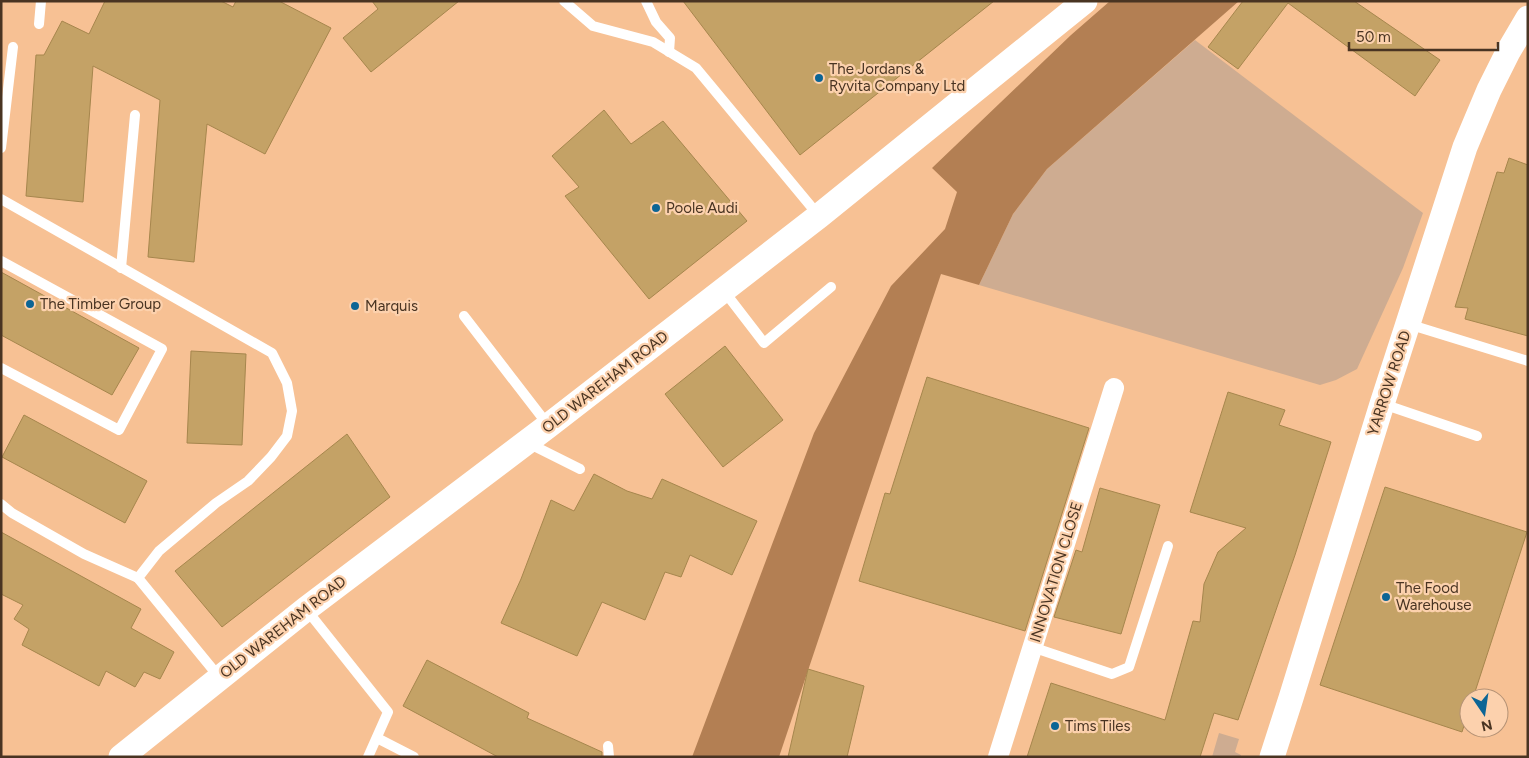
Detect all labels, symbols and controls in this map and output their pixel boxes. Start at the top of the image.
scale bar [1349,20,1498,52]
text: 50 m [1356,28,1391,46]
place label: The Jordans & Ryvita Company Ltd [829,60,965,95]
marker: The Jordans & Ryvita Company Ltd [813,72,825,84]
place label: Poole Audi [666,199,738,217]
marker: Poole Audi [650,202,662,214]
place label: The Timber Group [40,295,161,313]
place label: Marquis [365,297,418,315]
marker: The Timber Group [24,298,36,310]
marker: Marquis [349,300,361,312]
street label: OLD WAREHAM ROAD [538,327,672,437]
street label: YARROW ROAD [1364,328,1414,438]
street label: INNOVATION CLOSE [1026,500,1086,644]
street label: OLD WAREHAM ROAD [216,572,350,682]
place label: The Food Warehouse [1396,579,1471,614]
marker: The Food Warehouse [1380,591,1392,603]
north arrow [1459,688,1509,738]
text: N [1480,716,1494,735]
place label: Tims Tiles [1065,717,1130,735]
marker: Tims Tiles [1049,720,1061,732]

